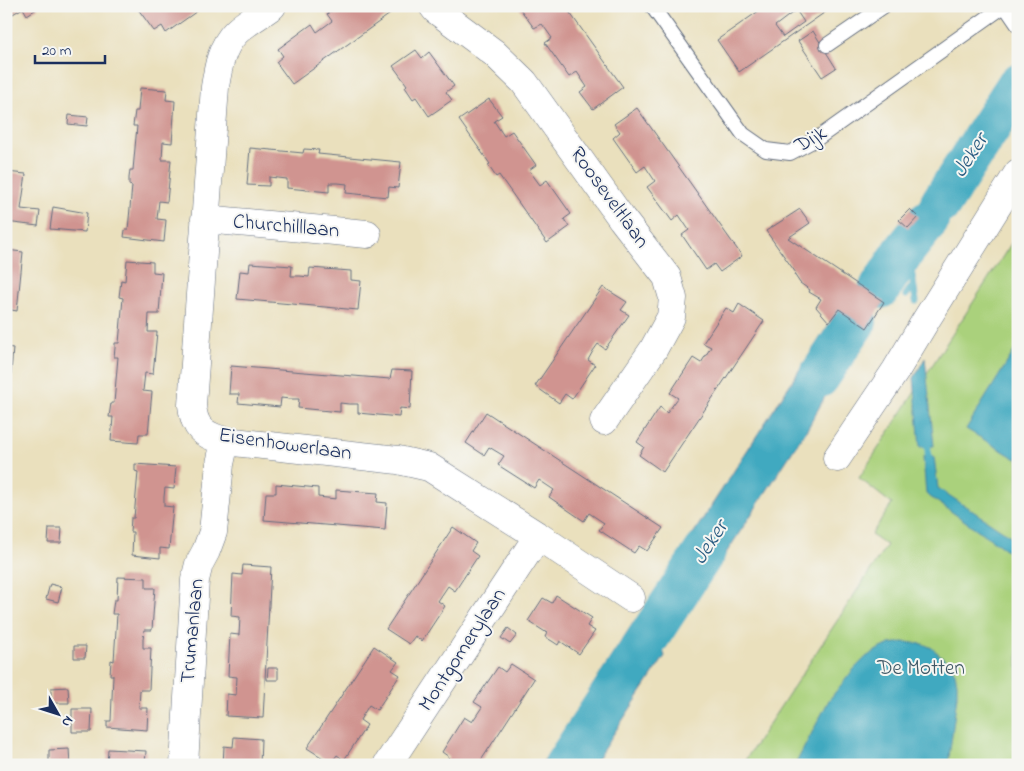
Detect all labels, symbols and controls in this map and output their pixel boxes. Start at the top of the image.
scale bar [35,32,105,64]
text: 20 m [42,40,72,62]
street label: Dijk [789,118,833,162]
water label: Jeker [945,125,999,184]
street label: Rooseveltlaan [562,141,656,255]
street label: Churchilllaan [232,207,340,247]
street label: Eisenhowerlaan [217,421,353,469]
water label: Jeker [685,512,739,571]
street label: Trumanlaan [173,577,213,685]
street label: Montgomerylaan [412,582,516,719]
park label: De Motten [876,654,965,684]
north arrow [32,688,82,738]
text: N [56,711,78,732]

